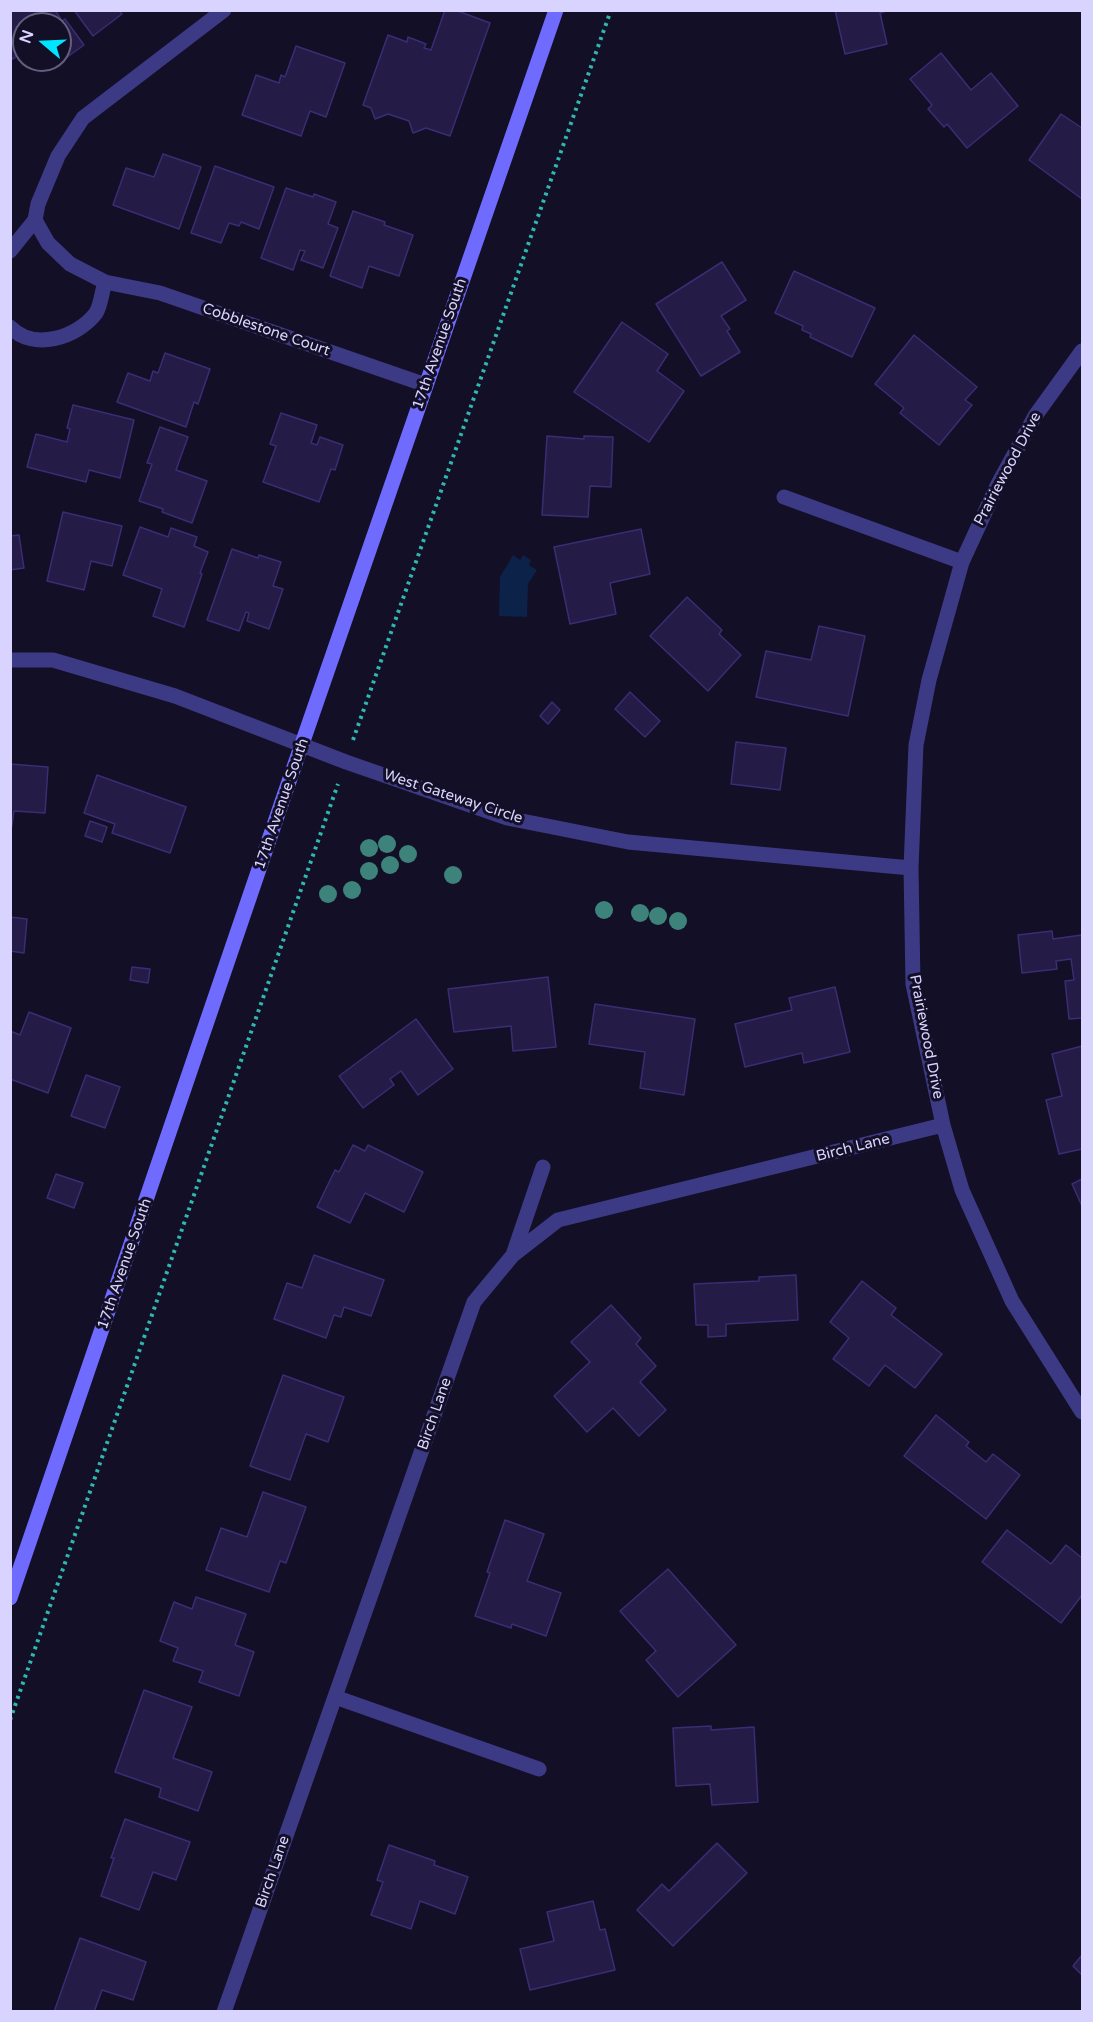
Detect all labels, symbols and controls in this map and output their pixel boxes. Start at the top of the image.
north arrow [12,12,72,72]
text: N [15,27,38,46]
street label: 17th Avenue South [409,276,471,412]
street label: Cobblestone Court [200,300,332,360]
street label: Prairiewood Drive [970,409,1046,529]
street label: 17th Avenue South [251,736,313,872]
street label: West Gateway Circle [381,766,525,828]
street label: Prairiewood Drive [905,973,947,1101]
street label: Birch Lane [814,1130,892,1166]
street label: 17th Avenue South [94,1196,156,1332]
street label: Birch Lane [414,1375,456,1453]
street label: Birch Lane [252,1833,294,1911]

